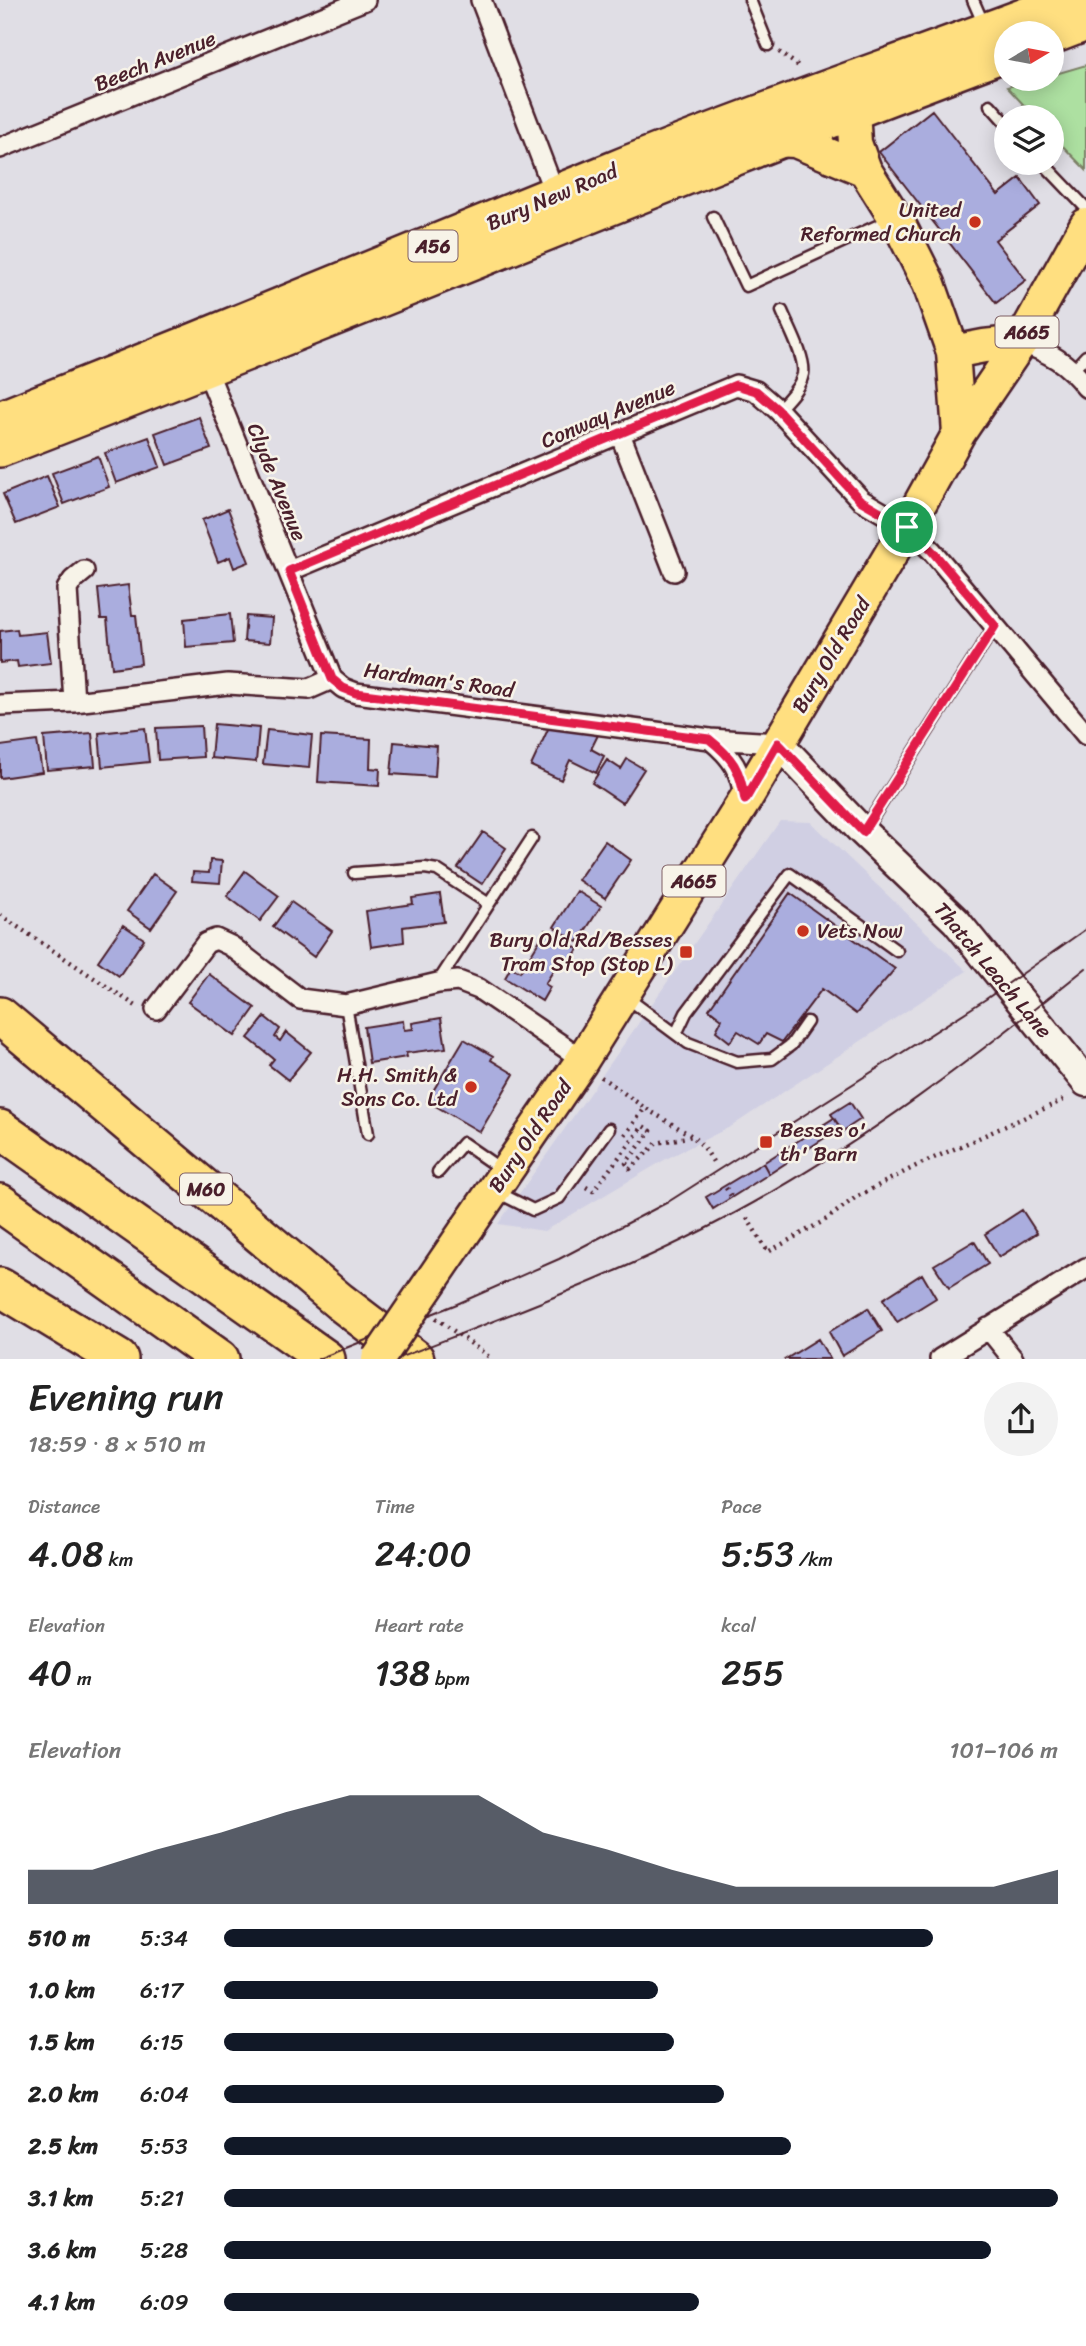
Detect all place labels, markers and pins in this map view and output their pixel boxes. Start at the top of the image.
place label: United Reformed Church [801,191,963,253]
marker: United Reformed Church [967,214,983,230]
pin [877,497,937,557]
place label: Vets Now [817,912,903,950]
place label: Bury Old Rd/Besses Tram Stop (Stop L) [489,921,674,983]
marker: Vets Now [795,923,811,939]
marker: Bury Old Rd/Besses Tram Stop (Stop L) [678,944,694,960]
place label: H.H. Smith & Sons Co. Ltd [337,1056,459,1118]
marker: H.H. Smith & Sons Co. Ltd [463,1079,479,1095]
place label: Besses o' th' Barn [780,1111,867,1173]
marker: Besses o' th' Barn [758,1134,774,1150]

